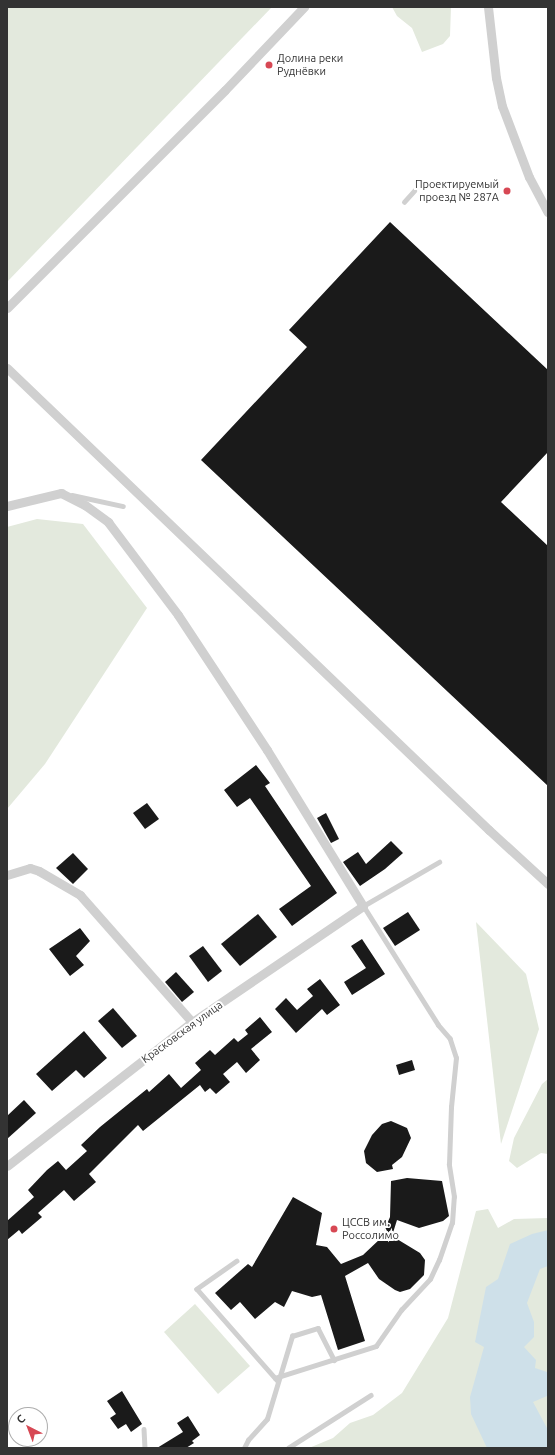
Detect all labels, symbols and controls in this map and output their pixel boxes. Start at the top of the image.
place label: Долина реки Руднёвки [277,52,343,78]
marker: Долина реки Руднёвки [264,60,274,70]
place label: Проектируемый проезд № 287А [415,178,499,204]
marker: Проектируемый проезд № 287А [502,186,512,196]
street label: Красковская улица [139,998,225,1066]
place label: ЦССВ им. Россолимо [342,1216,399,1242]
marker: ЦССВ им. Россолимо [329,1224,339,1234]
north arrow [8,1407,48,1447]
text: С [14,1412,27,1426]

